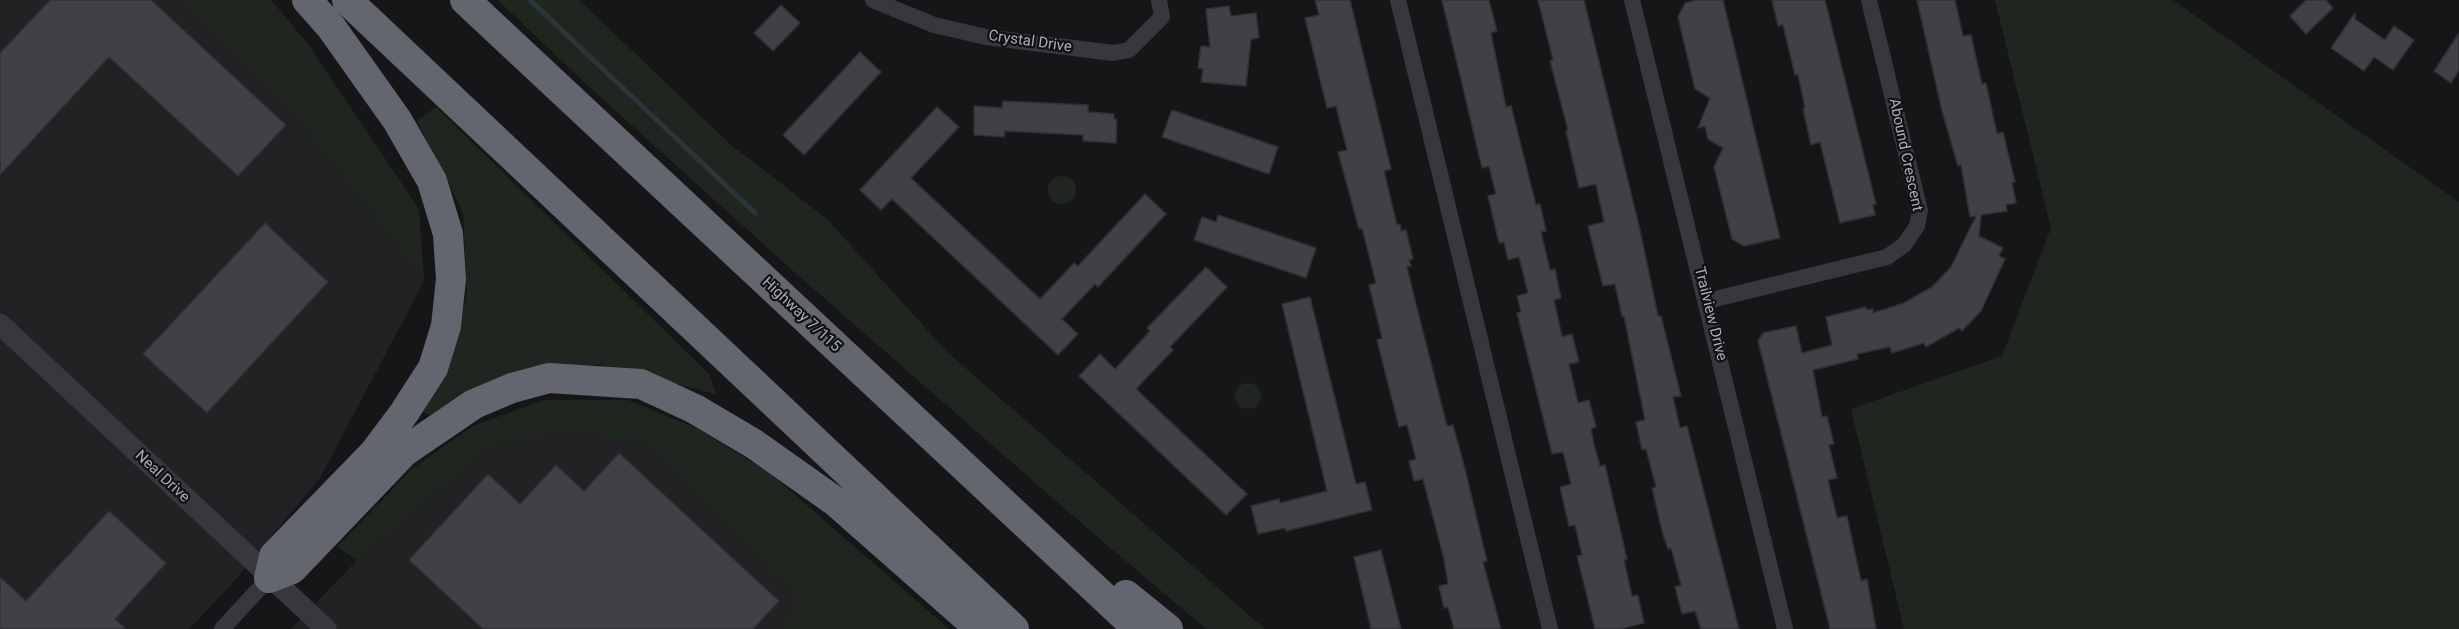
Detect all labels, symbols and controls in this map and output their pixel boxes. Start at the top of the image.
street label: Crystal Drive [987,27,1073,57]
street label: Abound Crescent [1884,97,1926,213]
street label: Trailview Drive [1690,265,1730,363]
street label: Highway 7/115 [758,274,844,356]
street label: Neal Drive [131,447,193,507]

